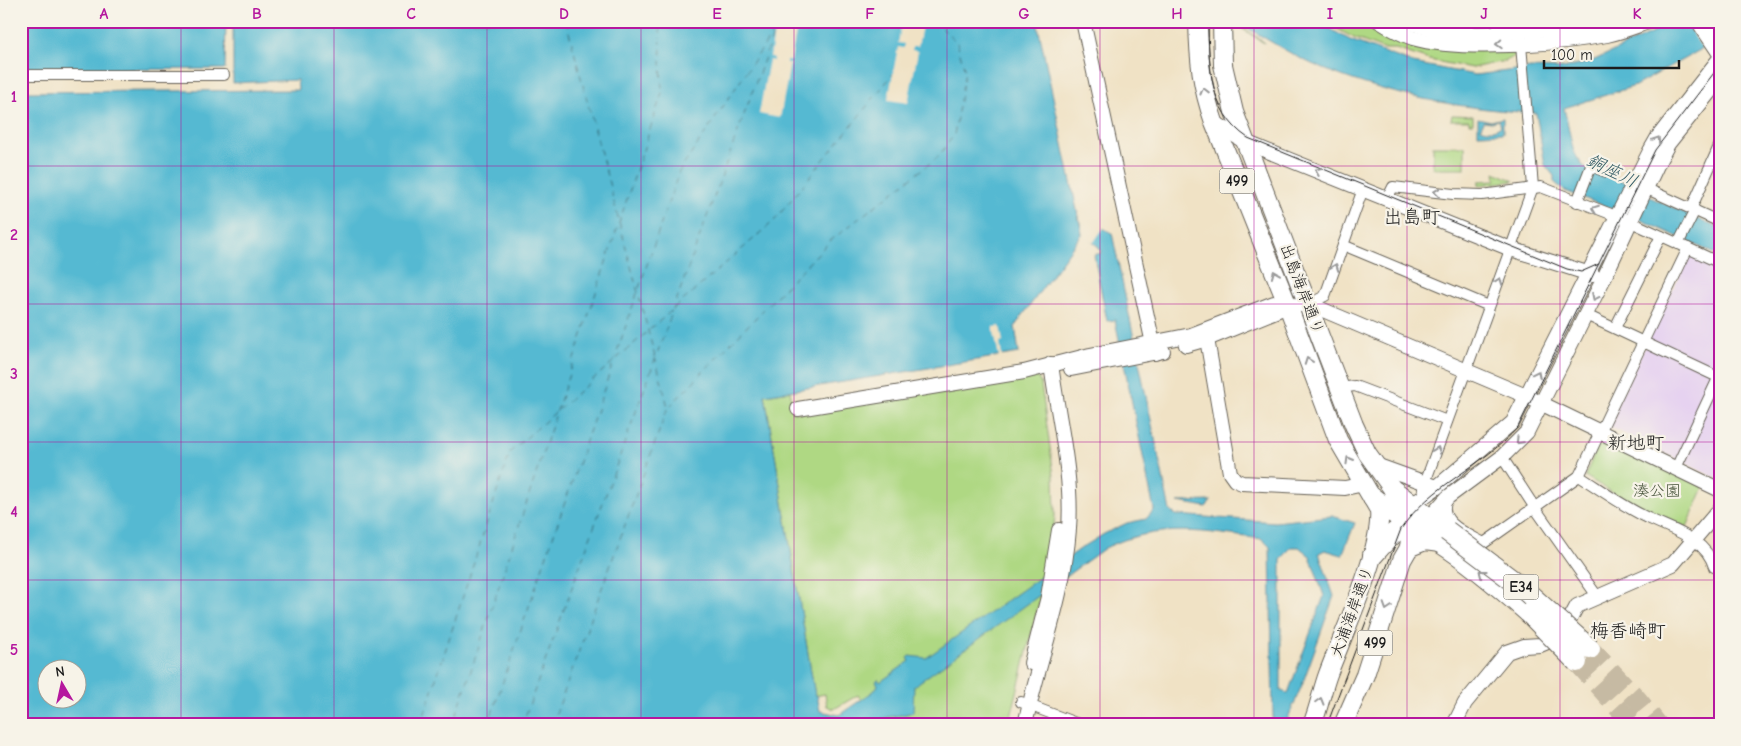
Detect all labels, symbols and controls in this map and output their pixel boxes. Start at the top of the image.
text: A [100,5,109,23]
text: B [252,5,262,23]
text: C [406,5,416,23]
text: D [559,5,569,23]
text: E [712,5,722,23]
text: F [865,5,875,23]
text: G [1018,5,1030,23]
text: H [1171,5,1183,23]
text: I [1327,5,1333,23]
text: J [1480,5,1488,23]
text: K [1632,5,1642,23]
scale bar [1544,38,1678,70]
one-way arrow [1495,39,1503,50]
text: 100 m [1551,46,1593,64]
one-way arrow [1199,86,1210,95]
text: 1 [11,88,17,106]
one-way arrow [1651,136,1660,145]
water label: 銅座川 [1583,150,1641,192]
one-way arrow [1314,167,1323,177]
road number: 499 [1220,168,1254,194]
one-way arrow [1433,187,1441,198]
one-way arrow [1591,204,1600,215]
district label: 出島町 [1383,206,1441,228]
text: 2 [10,226,18,244]
street label: 出島海岸通り [1276,241,1328,337]
one-way arrow [1329,263,1339,272]
one-way arrow [1271,271,1281,279]
one-way arrow [1493,277,1503,286]
one-way arrow [1591,292,1601,301]
one-way arrow [1304,358,1314,366]
text: 3 [10,365,18,383]
one-way arrow [1531,370,1541,379]
district label: 新地町 [1607,432,1665,454]
one-way arrow [1516,435,1525,444]
one-way arrow [1431,446,1441,455]
one-way arrow [1346,456,1356,465]
park label: 湊公園 [1633,482,1681,500]
text: 4 [10,503,18,521]
street label: 大浦海岸通り [1327,564,1377,660]
one-way arrow [1479,571,1488,579]
road number: E34 [1504,574,1538,600]
one-way arrow [1383,602,1393,610]
district label: 梅香崎町 [1590,620,1666,642]
road number: 499 [1358,630,1392,656]
text: 5 [10,641,18,659]
north arrow [38,658,88,708]
text: N [54,663,66,681]
one-way arrow [1315,697,1325,706]

